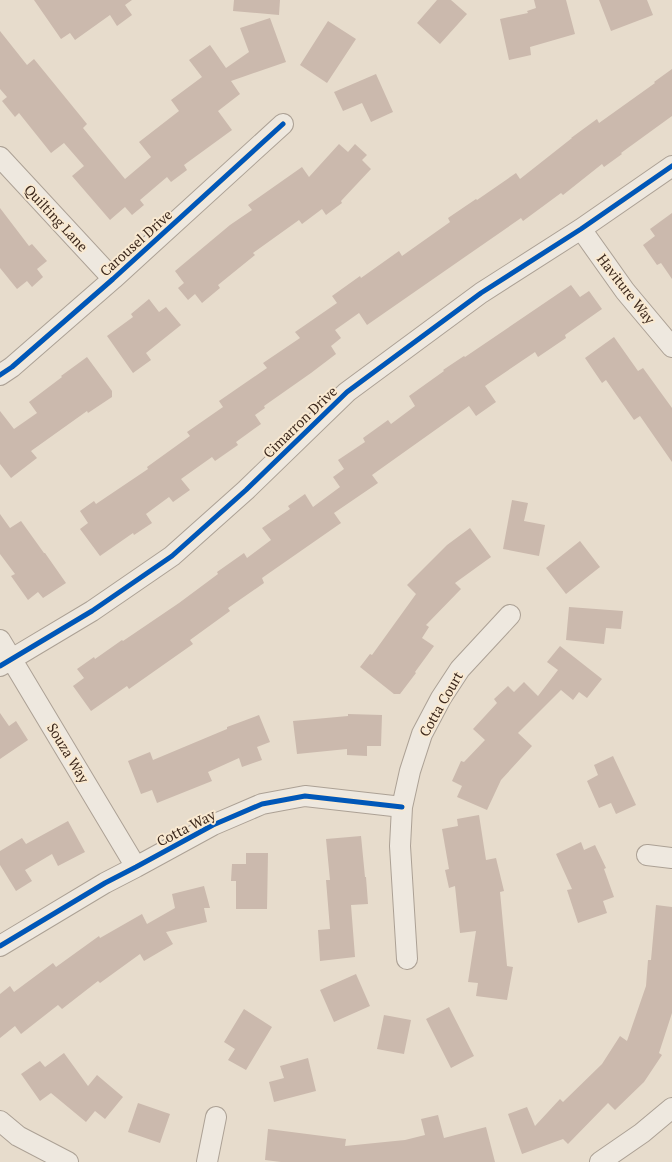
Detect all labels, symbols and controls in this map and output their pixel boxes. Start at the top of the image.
street label: Quilting Lane [20,180,92,255]
street label: Carousel Drive [95,205,176,280]
street label: Haviture Way [593,250,660,328]
street label: Cimarron Drive [259,381,341,462]
street label: Cotta Court [414,667,467,740]
street label: Souza Way [43,719,94,787]
street label: Cotta Way [153,804,219,850]

